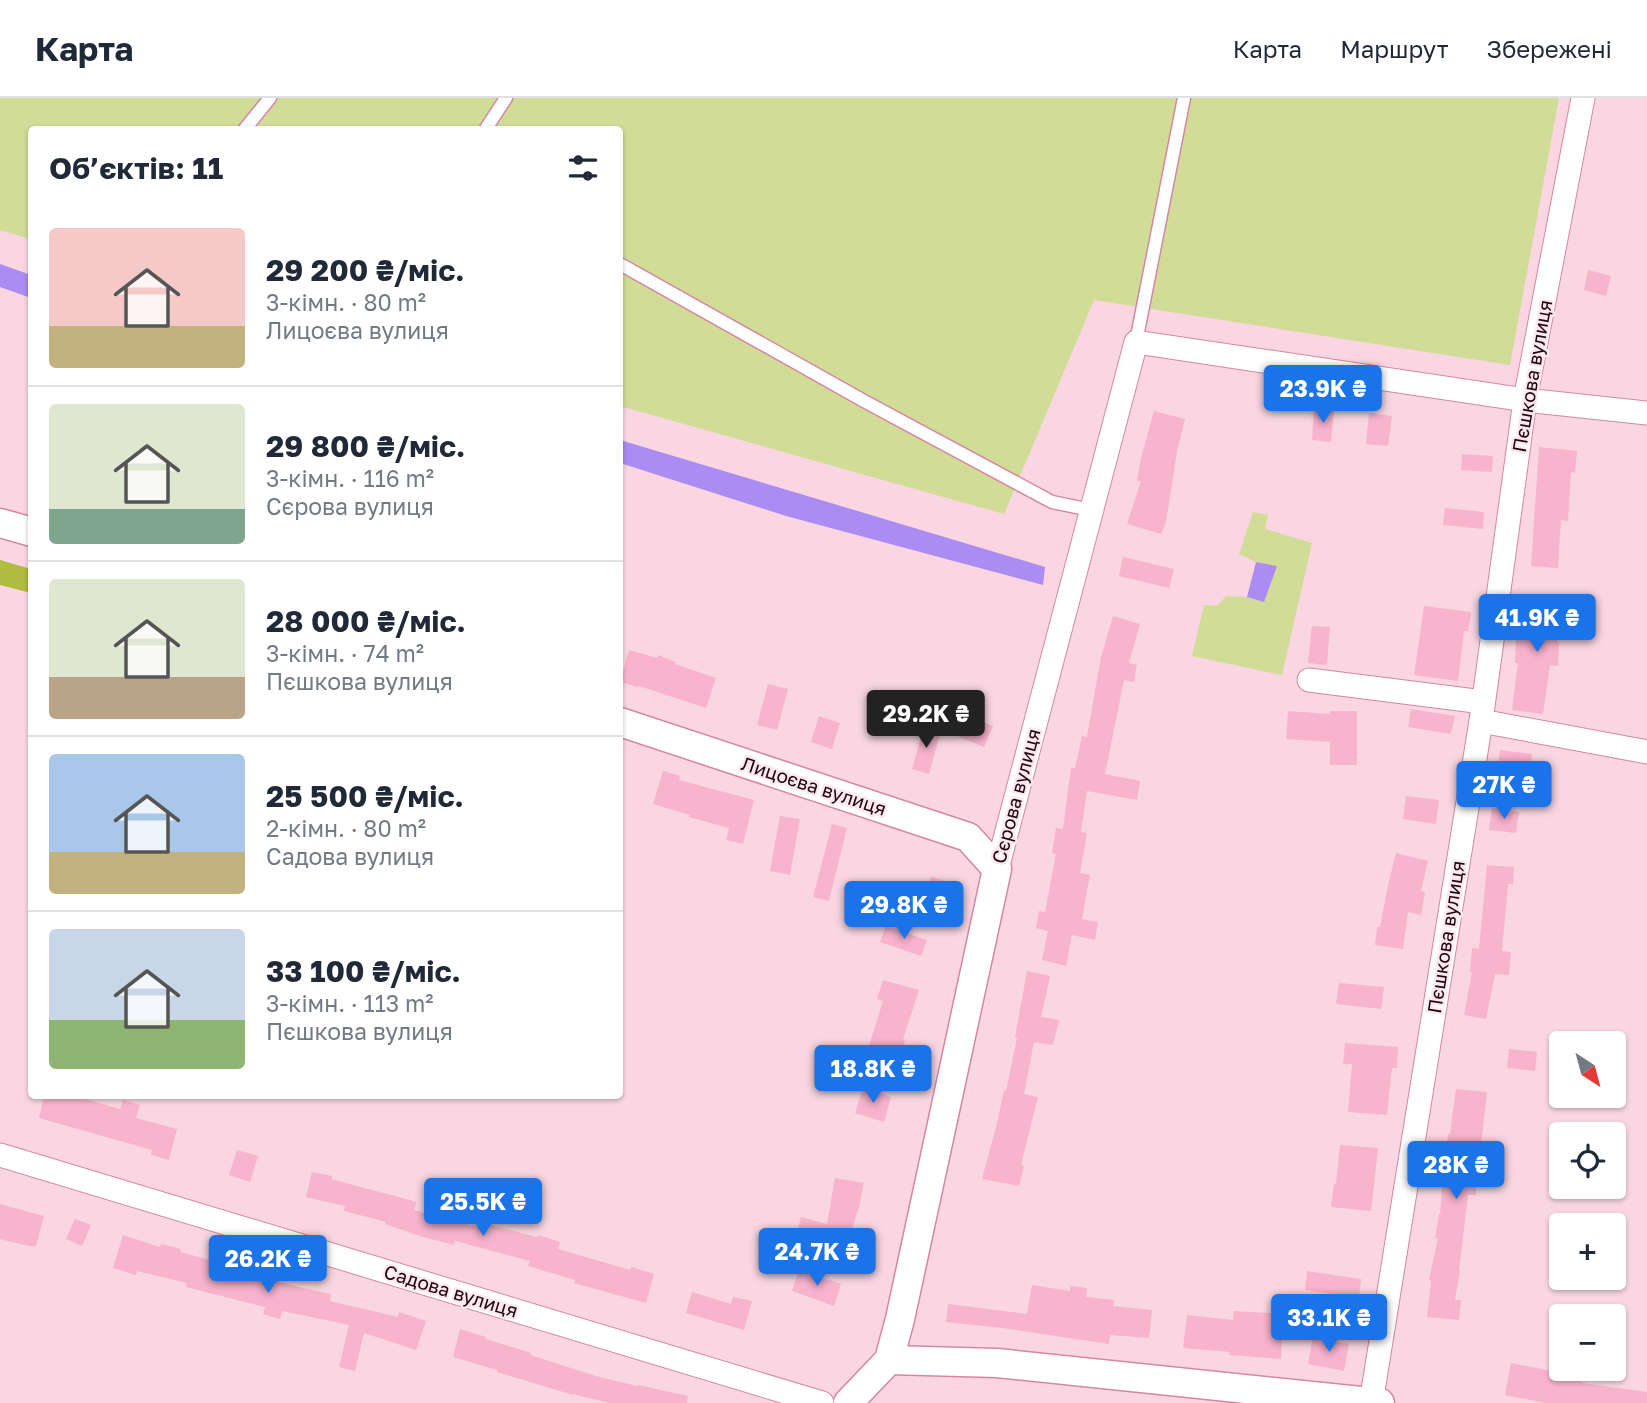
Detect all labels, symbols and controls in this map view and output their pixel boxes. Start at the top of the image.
text: Карта [35,29,134,68]
text: Карта [1233,34,1302,63]
text: Маршрут [1340,34,1449,63]
text: Збережені [1487,34,1612,63]
icon: filters [564,149,602,187]
text: Об’єктів: 11 [49,150,223,186]
text: 29 200 ₴/міс. [266,252,465,288]
icon: home [105,256,189,340]
text: 3-кімн. · 80 m² [266,288,426,316]
street label: Пєшкова вулиця [1507,298,1556,454]
text: Лицоєва вулиця [266,316,449,344]
pin: 23.9K ₴ [1258,366,1388,425]
text: 23.9K ₴ [1280,374,1366,402]
text: 29 800 ₴/міс. [266,428,465,464]
icon: home [105,432,189,516]
text: 3-кімн. · 116 m² [266,464,434,492]
text: Сєрова вулиця [266,492,434,520]
pin: 41.9K ₴ [1472,594,1602,654]
text: 28 000 ₴/міс. [266,603,466,639]
text: 41.9K ₴ [1495,603,1579,631]
icon: home [105,607,189,691]
text: 3-кімн. · 74 m² [266,639,424,667]
text: Пєшкова вулиця [266,667,453,695]
pin: 29.2K ₴ [861,690,991,750]
text: 29.2K ₴ [883,699,969,727]
street label: Сєрова вулиця [986,726,1045,866]
street label: Лицоєва вулиця [739,751,890,820]
pin: 27K ₴ [1455,762,1553,821]
text: 27K ₴ [1472,770,1536,798]
text: 25 500 ₴/міс. [266,778,464,814]
icon: home [105,782,189,866]
text: 2-кімн. · 80 m² [266,814,426,842]
text: Садова вулиця [266,842,434,870]
street label: Пєшкова вулиця [1422,859,1469,1015]
pin: 29.8K ₴ [839,882,969,941]
text: 29.8K ₴ [860,890,948,918]
text: 33 100 ₴/міс. [266,953,461,989]
icon: home [105,957,189,1041]
text: 3-кімн. · 113 m² [266,989,434,1017]
text: Пєшкова вулиця [266,1017,453,1045]
north arrow [1549,1031,1626,1108]
map controls [1549,1031,1626,1381]
pin: 18.8K ₴ [808,1046,938,1105]
text: 18.8K ₴ [830,1054,916,1082]
button: locate [1549,1122,1626,1199]
pin: 28K ₴ [1407,1142,1505,1201]
text: 28K ₴ [1423,1150,1489,1178]
pin: 25.5K ₴ [418,1178,548,1238]
text: 25.5K ₴ [440,1187,526,1215]
button: + [1549,1213,1626,1290]
pin: 24.7K ₴ [752,1228,882,1288]
pin: 26.2K ₴ [203,1236,333,1295]
text: 24.7K ₴ [775,1237,859,1265]
text: 26.2K ₴ [225,1244,311,1272]
street label: Садова вулиця [381,1259,521,1322]
pin: 33.1K ₴ [1264,1294,1394,1354]
text: 33.1K ₴ [1287,1303,1371,1331]
button: − [1549,1304,1626,1381]

